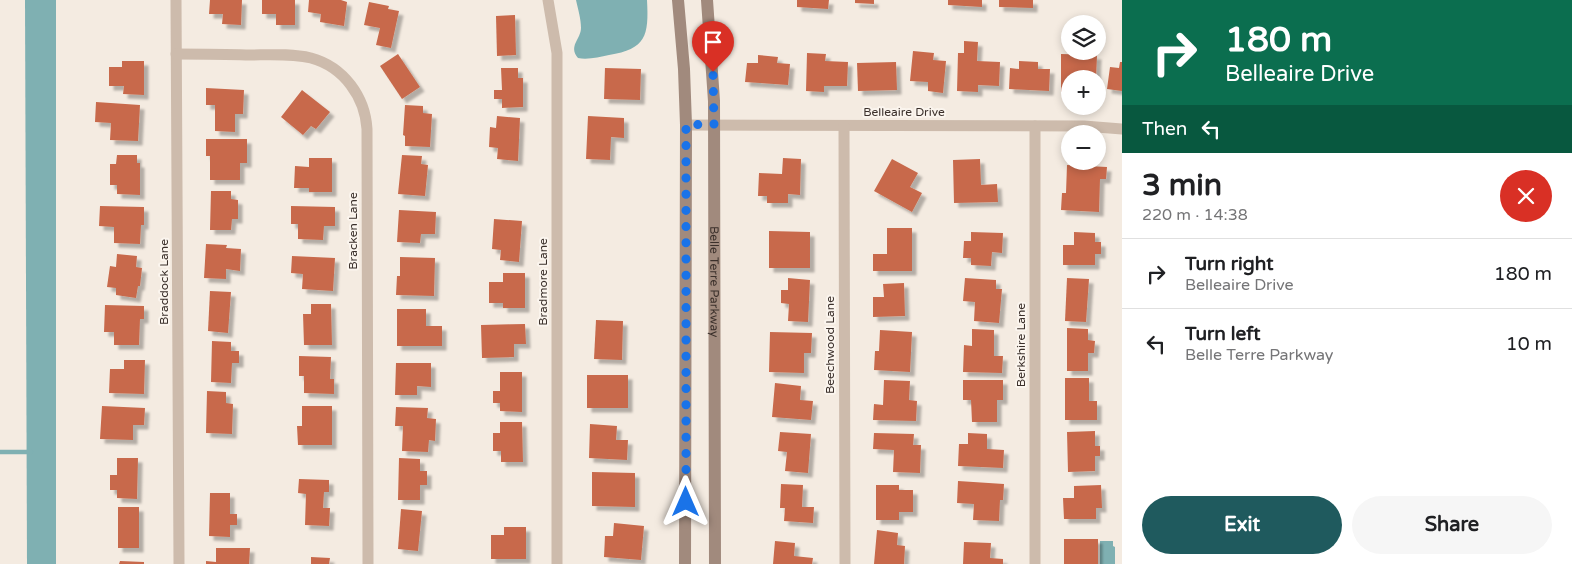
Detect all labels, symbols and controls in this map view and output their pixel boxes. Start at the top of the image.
map controls [1061,15,1106,170]
button: layers [1061,15,1106,60]
text: 180 m [1225,19,1332,61]
icon: right [1142,20,1207,85]
pin [692,21,734,72]
icon: arrive [699,28,727,56]
text: Belleaire Drive [1225,61,1374,87]
button: + [1061,70,1106,115]
street label: Belleaire Drive [863,105,945,119]
icon: left [1197,115,1225,143]
text: Then [1142,118,1187,140]
button: − [1061,125,1106,170]
text: 3 min [1142,167,1222,204]
button: close [1500,170,1552,222]
street label: Bracken Lane [346,192,360,270]
text: 220 m · 14:38 [1142,205,1248,225]
street label: Belle Terre Parkway [707,226,722,338]
street label: Bradmore Lane [536,238,550,326]
street label: Braddock Lane [157,239,171,325]
text: Turn right [1185,253,1273,275]
icon: right [1142,260,1170,288]
text: 180 m [1494,263,1552,285]
text: Belleaire Drive [1185,275,1294,295]
street label: Beechwood Lane [823,296,837,394]
street label: Berkshire Lane [1014,303,1028,387]
text: Turn left [1185,323,1261,345]
icon: left [1142,330,1170,358]
text: 10 m [1506,333,1552,355]
text: Belle Terre Parkway [1185,345,1333,365]
position arrow [659,475,711,527]
button: Exit [1142,496,1342,554]
button: Share [1352,496,1552,554]

